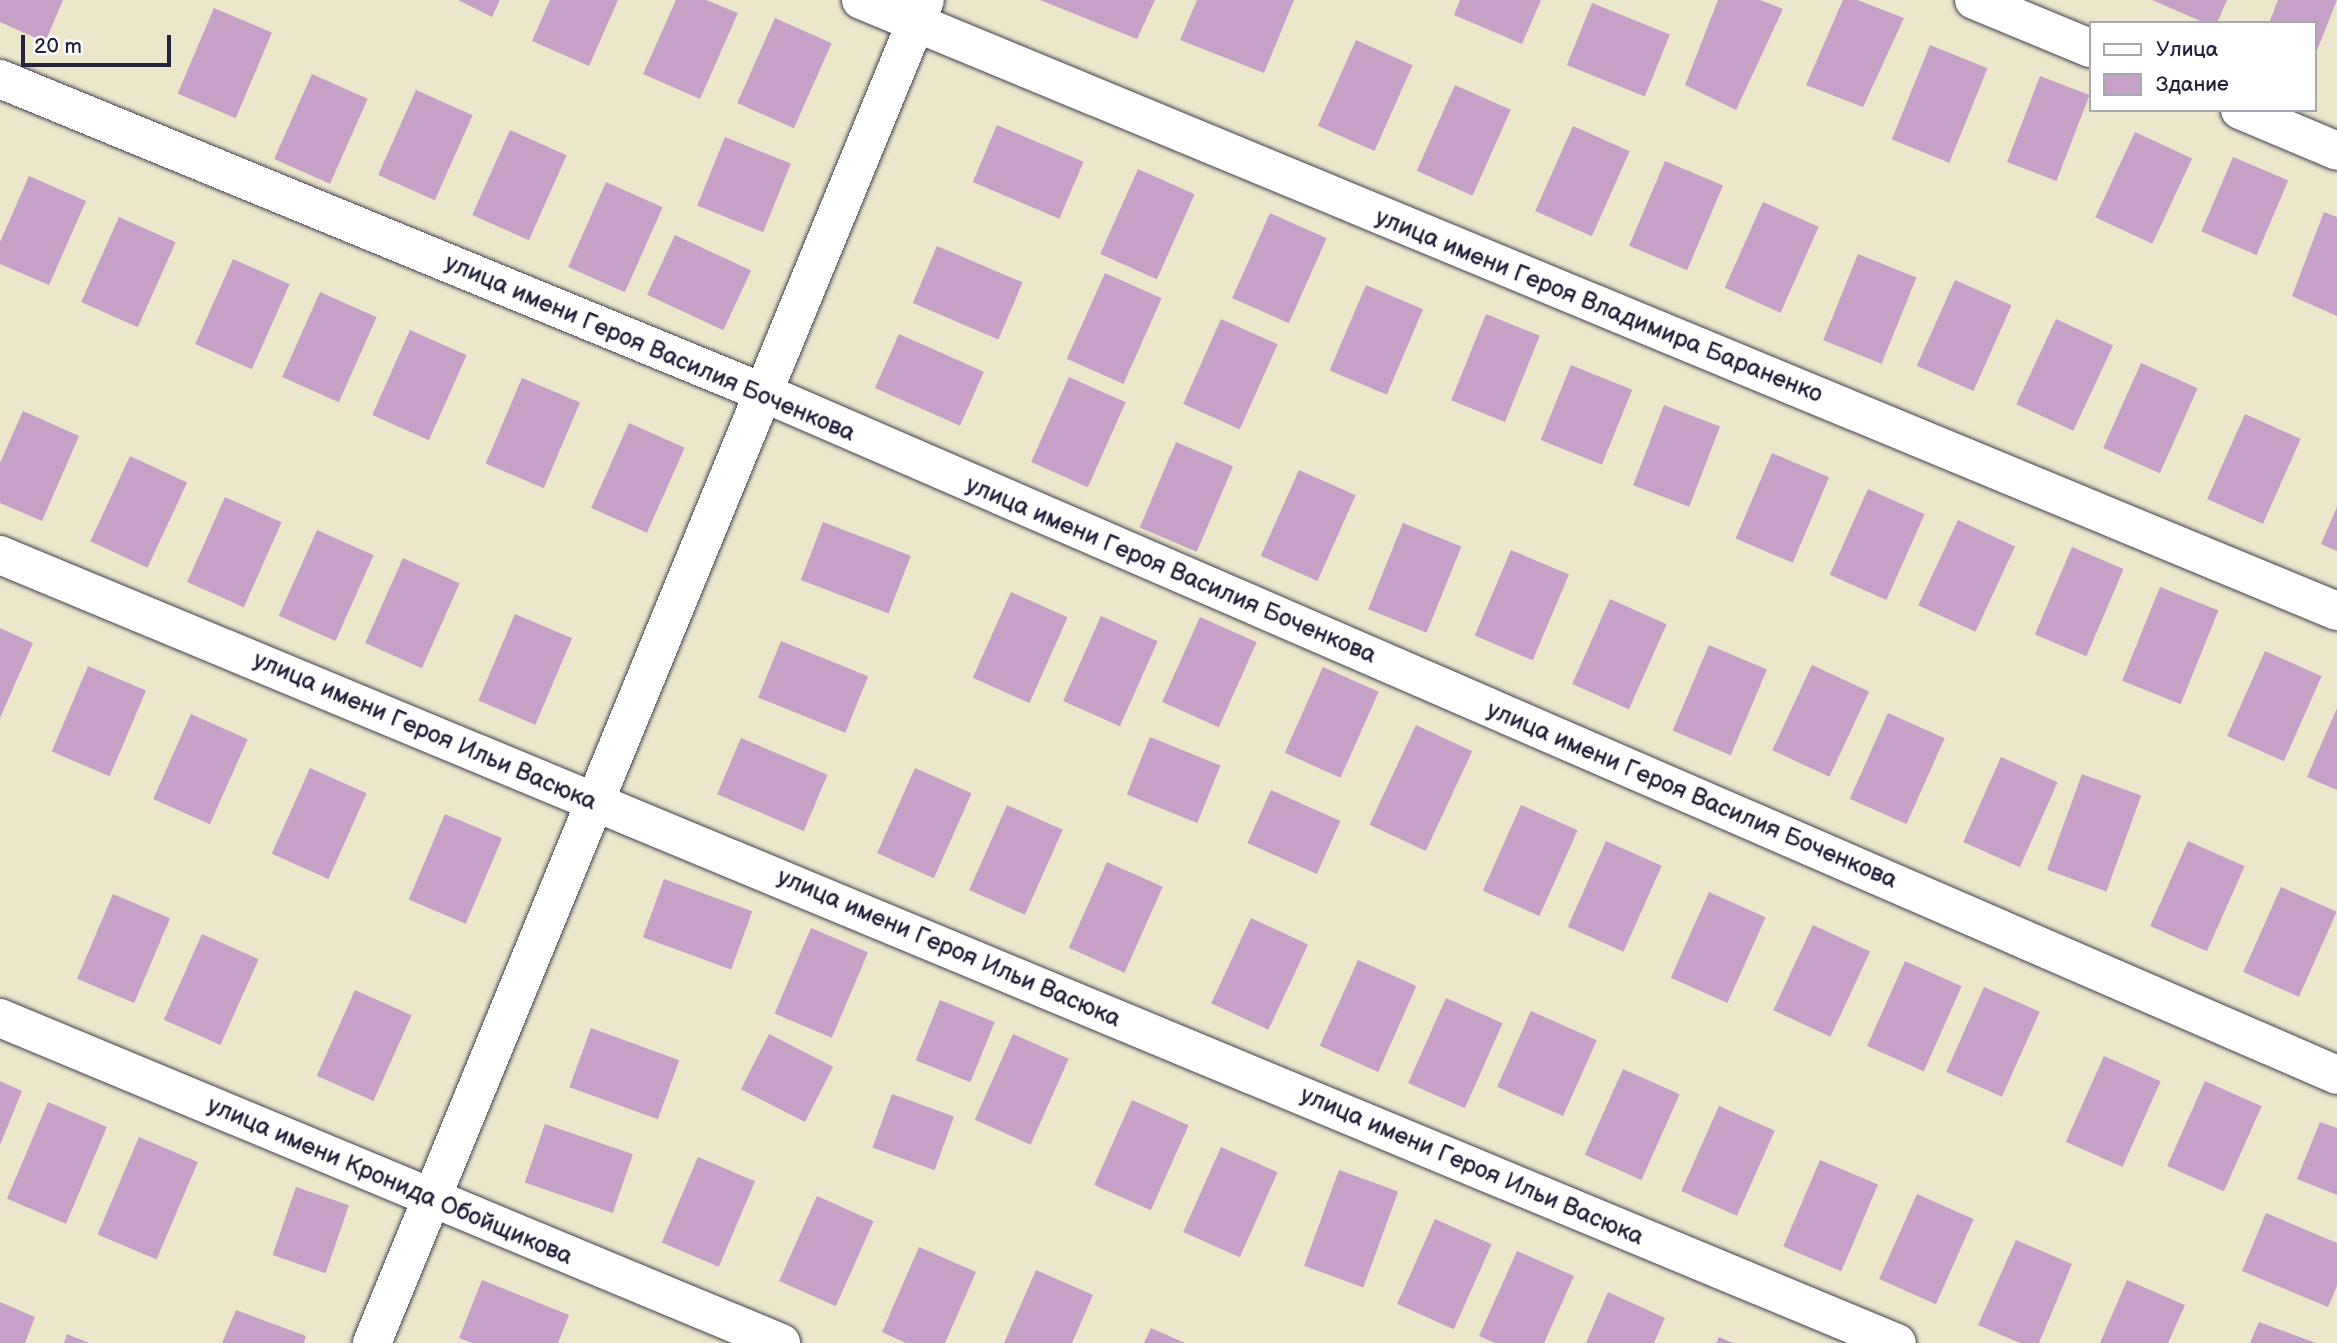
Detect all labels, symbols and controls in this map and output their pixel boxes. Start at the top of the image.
scale bar [24,21,175,65]
legend [2088,21,2316,112]
text: 20 m [34,34,82,59]
text: Улица [2156,37,2218,62]
text: Здание [2156,72,2229,97]
street label: улица имени Героя Владимира Бараненко [1371,203,1827,409]
street label: улица имени Героя Василия Боченкова [440,248,860,448]
street label: улица имени Героя Василия Боченкова [961,470,1381,670]
street label: улица имени Героя Ильи Васюка [249,645,601,817]
street label: улица имени Героя Василия Боченкова [1482,695,1902,895]
street label: улица имени Героя Ильи Васюка [773,862,1125,1034]
street label: улица имени Героя Ильи Васюка [1296,1080,1648,1252]
street label: улица имени Кронида Обойщикова [203,1091,577,1271]

